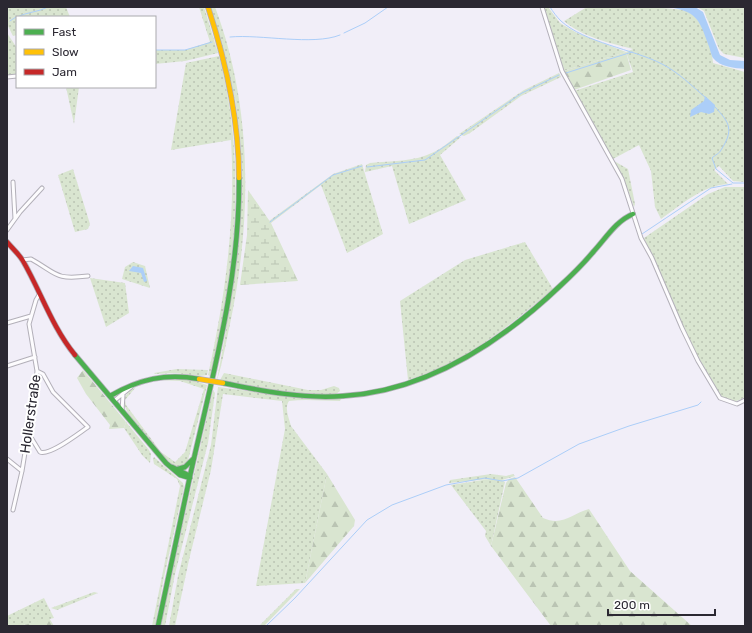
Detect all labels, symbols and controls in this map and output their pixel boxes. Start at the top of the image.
legend [16,16,156,88]
text: Fast [52,25,76,39]
text: Slow [52,45,79,59]
text: Jam [52,65,77,79]
street label: Hollerstraße [17,373,44,455]
scale bar [608,591,715,617]
text: 200 m [614,598,650,612]

